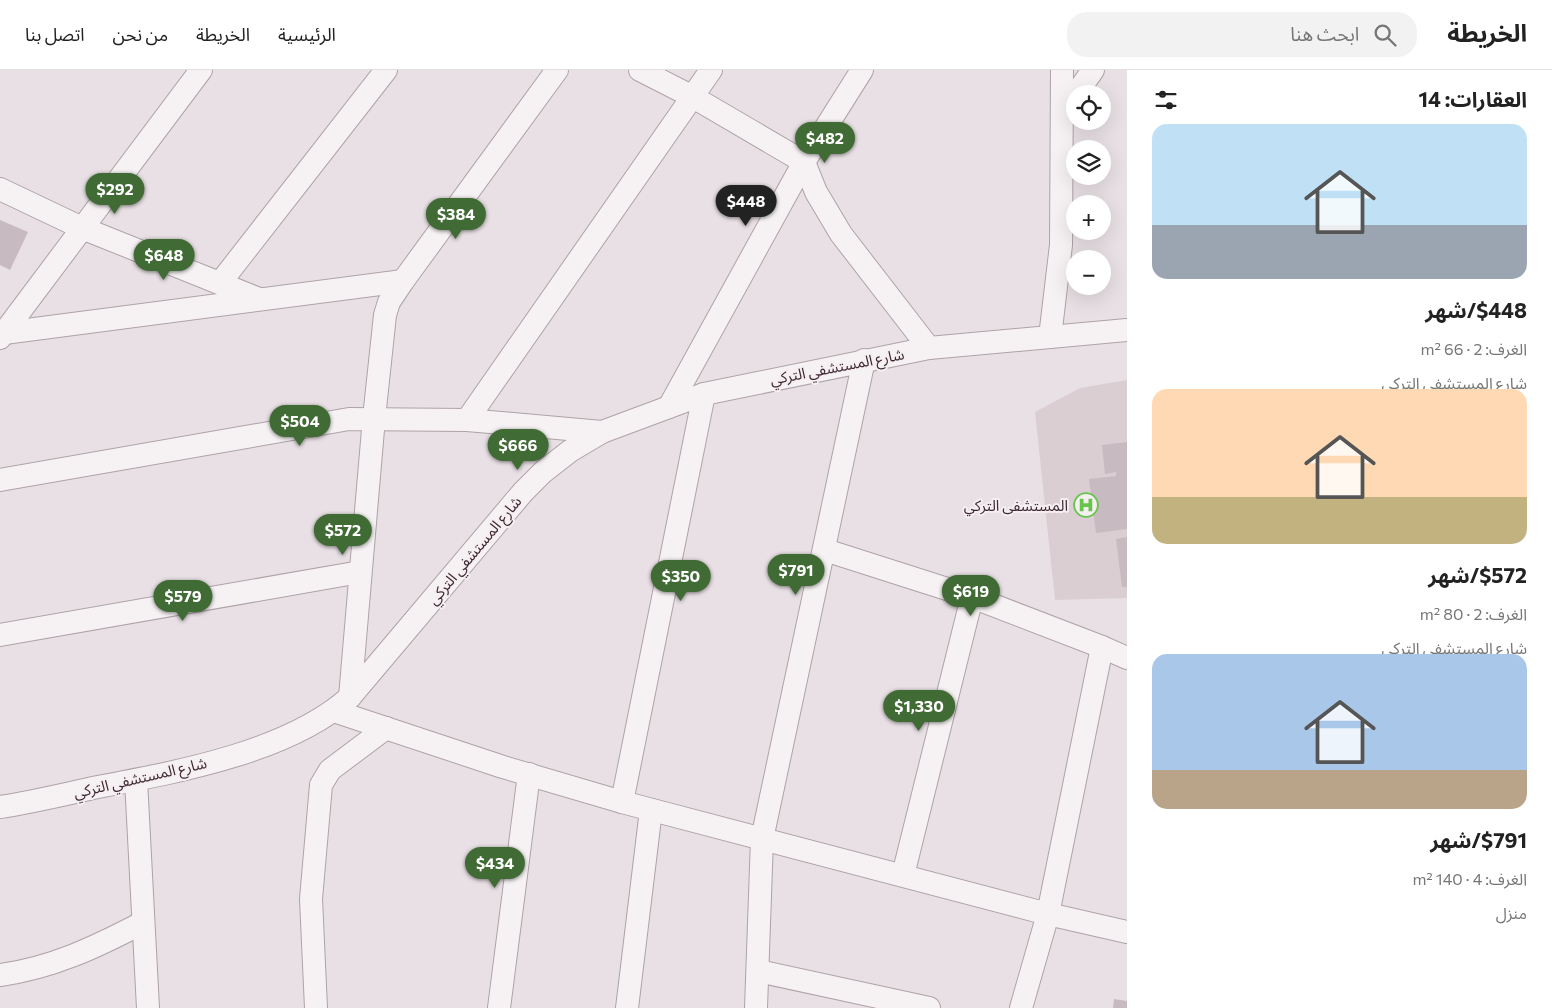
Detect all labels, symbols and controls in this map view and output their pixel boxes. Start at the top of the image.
search box [1067,12,1417,57]
text: الخريطة [1447,18,1527,47]
icon: search [1371,21,1399,49]
text: ابحث هنا [1290,22,1359,45]
text: اتصل بنا [25,23,85,45]
text: من نحن [113,23,168,45]
text: الخريطة [196,23,250,45]
text: الرئيسية [278,23,336,45]
map controls [1066,85,1111,295]
button: locate [1066,85,1111,130]
icon: filters [1152,86,1180,114]
text: العقارات: 14 [1418,86,1527,111]
pin: $482 [795,122,855,164]
text: $482 [806,128,844,147]
button: layers [1066,140,1111,185]
icon: home [1295,157,1385,247]
pin: $292 [85,172,145,215]
text: $292 [96,179,134,198]
pin: $448 [716,184,776,227]
text: $448 [727,191,765,210]
button: + [1066,195,1111,240]
pin: $384 [426,198,486,240]
text: $384 [437,204,475,223]
pin: $648 [134,238,194,281]
text: $648 [145,245,183,264]
button: − [1066,250,1111,295]
text: $448/شهر [1425,297,1527,322]
text: الغرف: 2 · 66 m² [1421,339,1527,358]
street label: شارع المستشفي التركي [768,344,907,392]
text: شارع المستشفي التركي [1382,373,1527,392]
pin: $504 [270,404,330,447]
text: $504 [281,411,319,430]
icon: home [1295,422,1385,512]
pin: $666 [488,428,548,471]
text: $666 [499,435,537,454]
street label: شارع المستشفي التركي [423,492,528,611]
hospital icon: المستشفى التركي [1073,492,1099,518]
place label: المستشفى التركي [964,496,1068,517]
pin: $572 [313,514,373,556]
text: $572 [325,520,361,539]
pin: $791 [766,554,826,596]
pin: $350 [651,560,711,602]
text: $791 [779,560,814,579]
text: $572/شهر [1428,562,1527,587]
text: $350 [662,566,700,585]
pin: $619 [941,574,1001,617]
pin: $579 [153,580,213,622]
text: $619 [953,581,989,600]
text: $579 [164,586,202,605]
text: الغرف: 2 · 80 m² [1420,604,1527,623]
text: شارع المستشفي التركي [1382,638,1527,657]
icon: home [1295,687,1385,777]
pin: $1,330 [878,690,960,732]
text: $1,330 [894,696,944,715]
street label: شارع المستشفي التركي [72,753,210,805]
text: $791/شهر [1430,827,1527,852]
pin: $434 [465,846,525,889]
text: $434 [476,853,514,872]
text: الغرف: 4 · 140 m² [1412,869,1527,888]
text: منزل [1496,903,1527,922]

